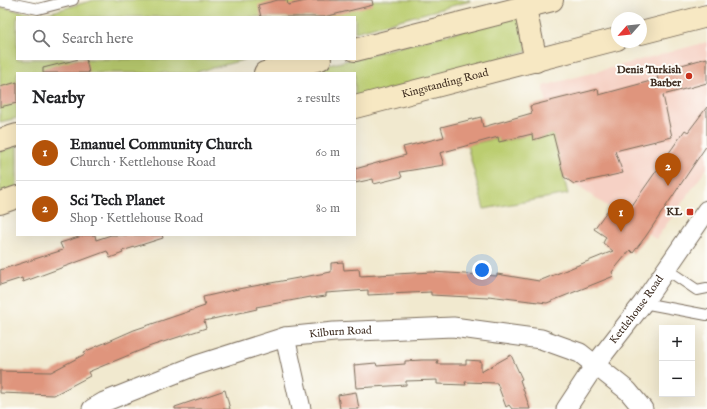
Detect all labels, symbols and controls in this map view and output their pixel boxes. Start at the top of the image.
north arrow [611,12,647,48]
search box [16,16,356,60]
icon: search [30,27,52,49]
text: Search here [62,29,133,48]
place label: Denis Turkish Barber [617,63,682,90]
street label: Kingstanding Road [400,66,490,102]
marker: Denis Turkish Barber [684,71,694,81]
text: Nearby [32,88,85,109]
text: 2 results [296,90,340,107]
text: Emanuel Community Church [70,135,252,154]
text: 1 [43,144,47,161]
text: 60 m [315,144,340,161]
pin: 2 [655,153,681,186]
text: Church · Kettlehouse Road [70,154,216,171]
text: Sci Tech Planet [70,191,165,210]
pin: 1 [608,199,634,232]
text: 2 [42,200,48,217]
text: 80 m [316,200,340,217]
place label: KL [666,205,683,219]
marker: KL [685,207,695,217]
text: Shop · Kettlehouse Road [70,210,203,227]
your location [472,260,492,280]
street label: Kettlehouse Road [607,273,667,347]
street label: Kilburn Road [308,323,372,341]
map controls [659,325,695,397]
button: + [659,325,695,361]
button: − [659,361,695,397]

